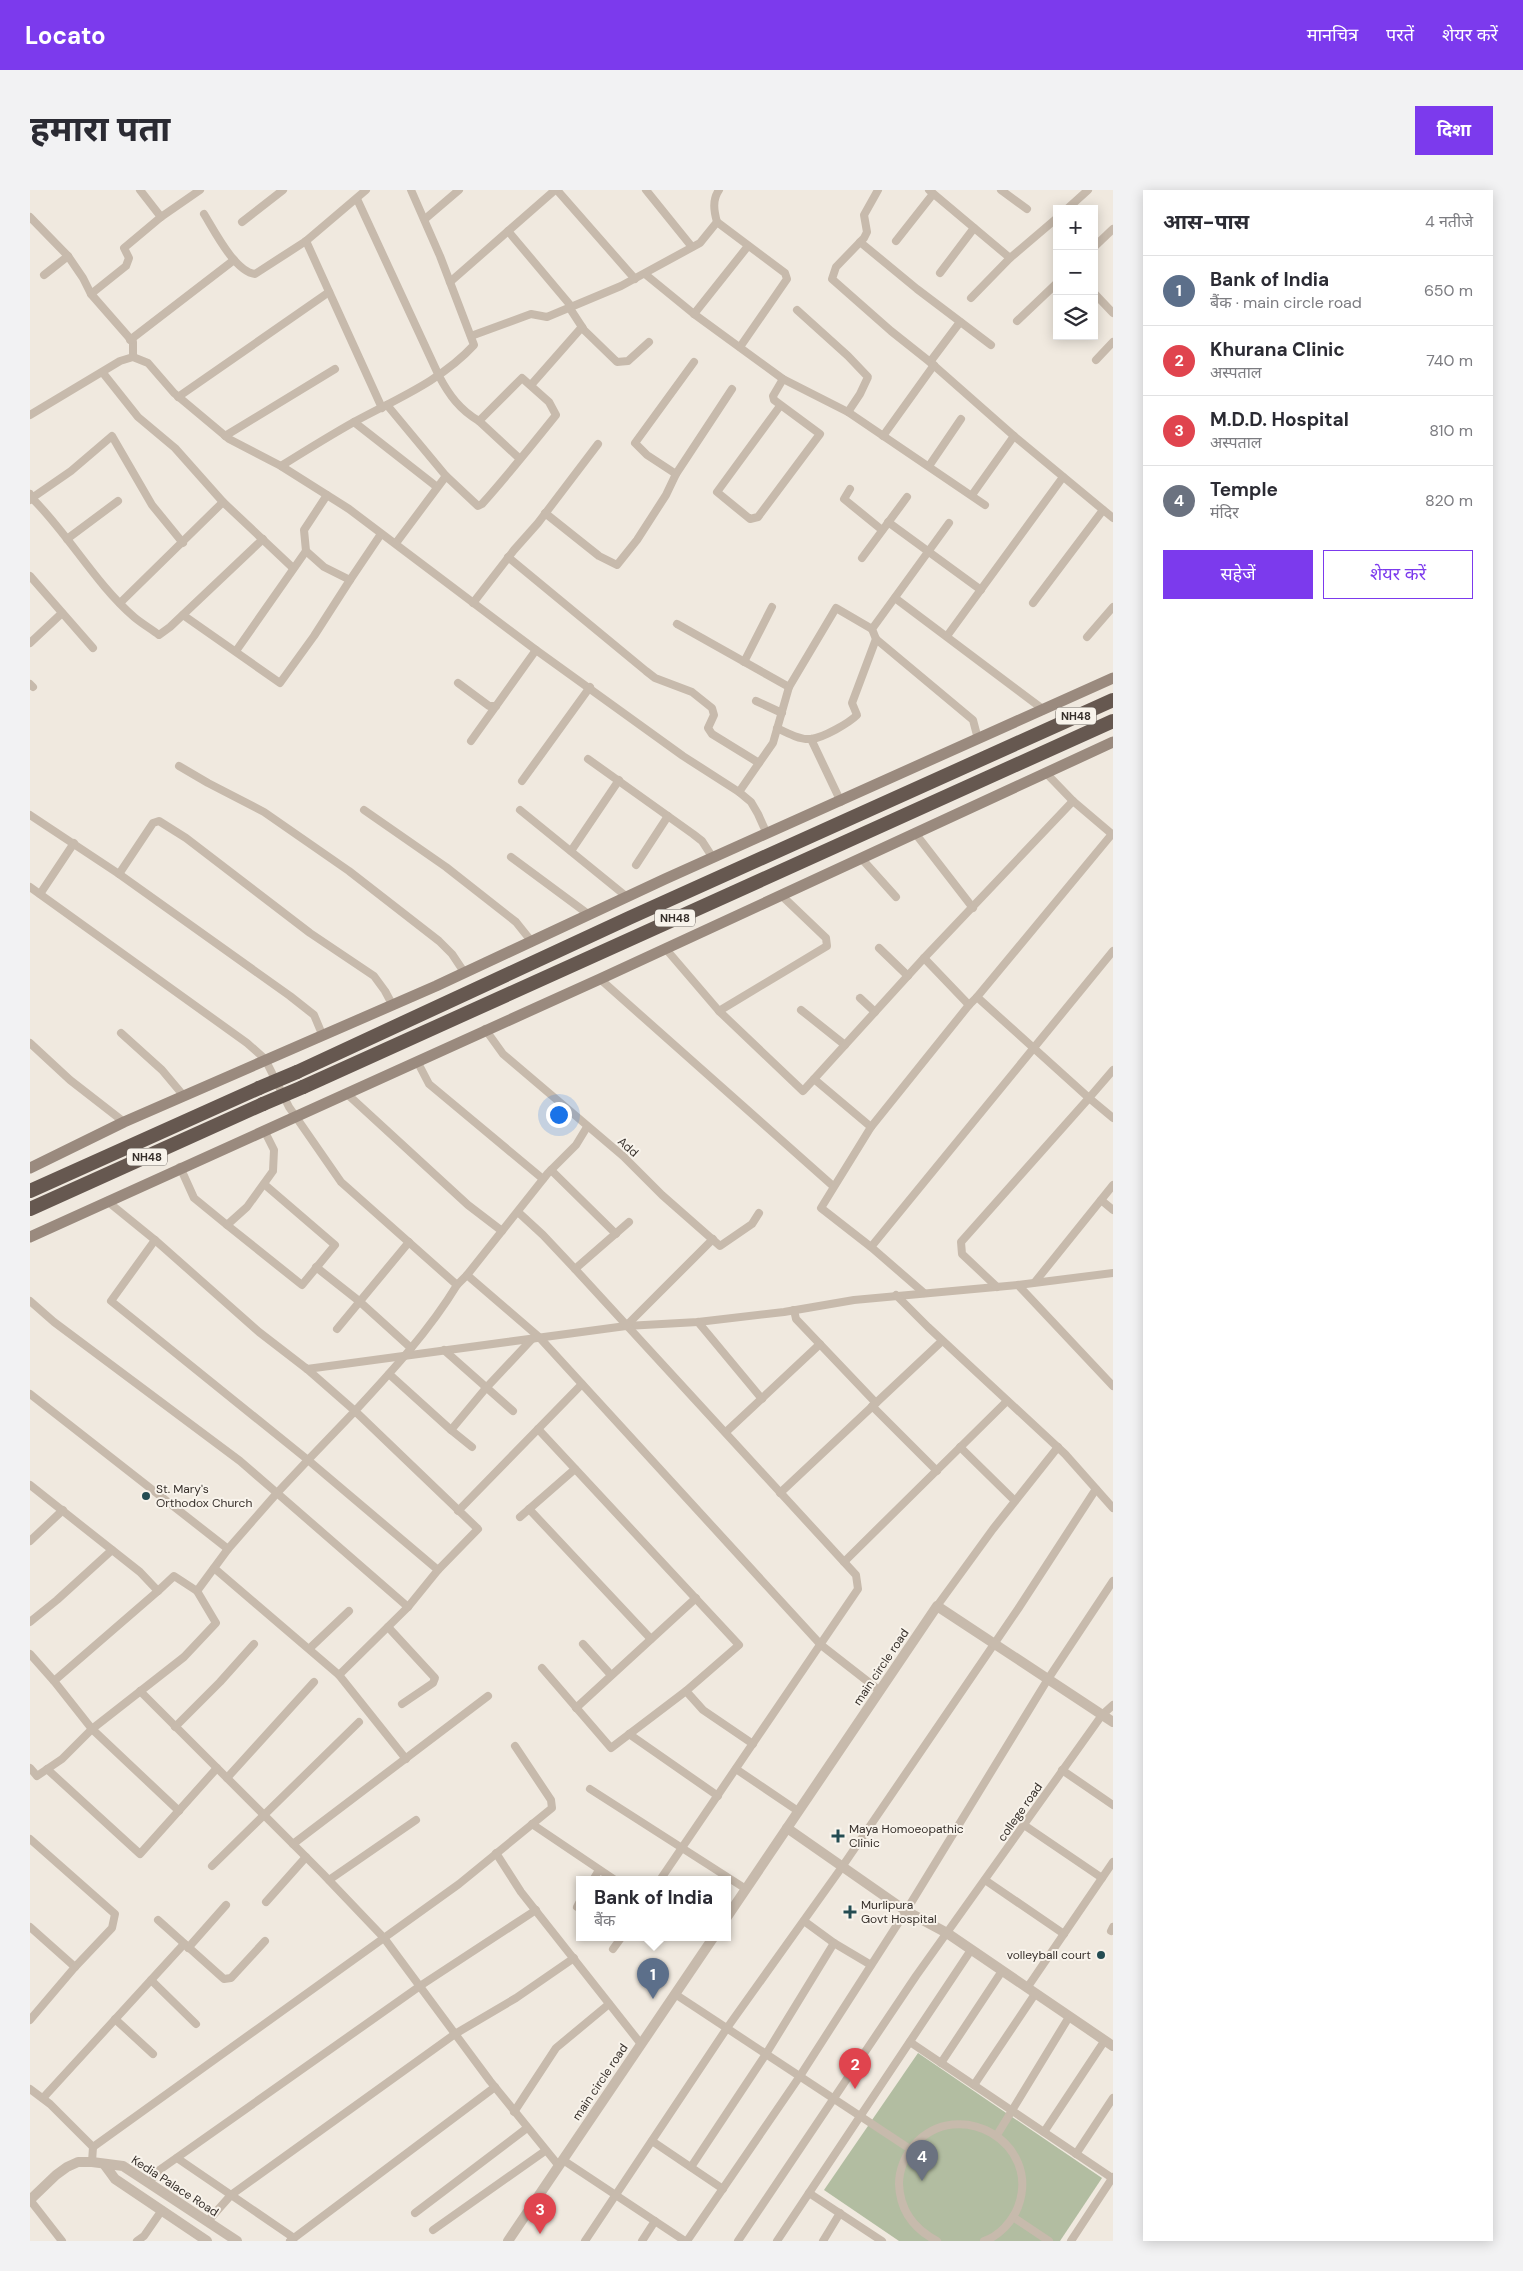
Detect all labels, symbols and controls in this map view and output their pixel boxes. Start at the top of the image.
text: Locato [25,20,106,51]
text: मानचित्र [1307,23,1358,47]
text: परतें [1386,23,1414,47]
text: शेयर करें [1442,23,1498,47]
text: हमारा पता [30,106,170,152]
button: दिशा [1415,106,1493,155]
map controls [1053,205,1098,340]
button: + [1053,205,1098,250]
text: आस-पास [1163,208,1249,236]
text: 4 नतीजे [1425,211,1473,232]
button: − [1053,250,1098,295]
text: Bank of India [1210,267,1329,292]
text: 1 [1176,280,1182,301]
text: 650 m [1424,280,1473,301]
text: बैंक · main circle road [1210,292,1362,313]
button: layers [1053,295,1098,340]
text: Khurana Clinic [1210,337,1345,362]
text: 2 [1174,350,1184,371]
text: 740 m [1426,350,1473,371]
text: अस्पताल [1210,362,1262,383]
text: M.D.D. Hospital [1210,407,1349,432]
text: 3 [1174,420,1184,441]
text: 810 m [1429,420,1473,441]
text: अस्पताल [1210,432,1262,453]
text: Temple [1210,477,1278,502]
text: 4 [1174,490,1184,511]
text: 820 m [1425,490,1473,511]
text: मंदिर [1210,502,1239,523]
button: सहेजें [1163,550,1313,599]
button: शेयर करें [1323,550,1473,599]
road number: NH48 [1056,708,1096,724]
road number: NH48 [655,910,695,926]
your location [546,1102,572,1128]
street label: Add [614,1133,642,1161]
road number: NH48 [127,1149,167,1166]
place label: St. Mary's Orthodox Church [156,1481,252,1511]
marker: St. Mary's Orthodox Church [140,1490,152,1502]
street label: main circle road [849,1626,913,1708]
street label: college road [994,1780,1046,1844]
place label: Maya Homoeopathic Clinic [849,1821,964,1851]
marker: Maya Homoeopathic Clinic [831,1829,845,1843]
popup [576,1876,731,1941]
text: Bank of India [594,1885,713,1910]
place label: Murlipura Govt Hospital [861,1897,937,1927]
marker: Murlipura Govt Hospital [843,1905,857,1919]
text: बैंक [594,1910,615,1931]
place label: volleyball court [1007,1947,1091,1963]
marker: volleyball court [1095,1949,1107,1961]
pin: 1 [637,1958,669,1999]
street label: main circle road [568,2041,632,2123]
pin: 2 [839,2048,871,2089]
pin: 4 [906,2140,938,2181]
street label: Kedia Palace Road [128,2152,222,2220]
pin: 3 [524,2193,556,2234]

